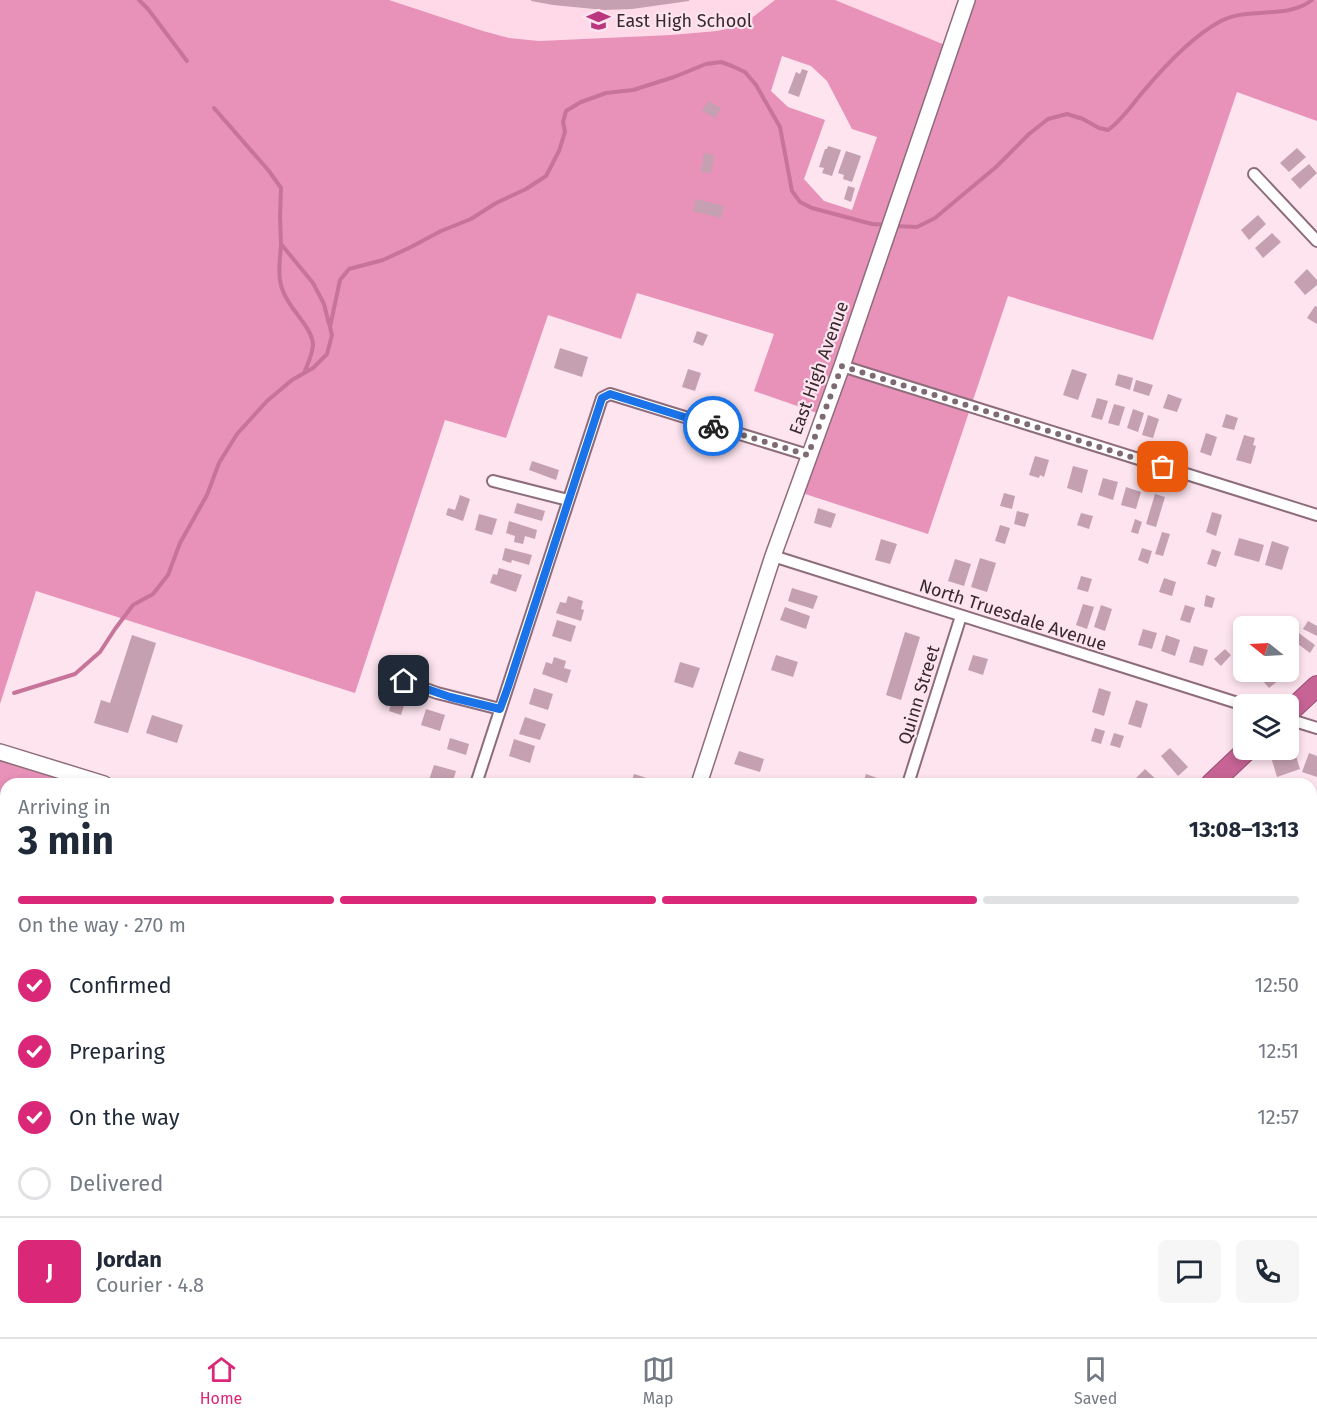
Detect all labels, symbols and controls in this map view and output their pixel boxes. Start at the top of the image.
school or university icon: East High School [585,8,611,34]
place label: East High School [616,10,752,32]
street label: East High Avenue [785,298,853,438]
courier [683,396,743,456]
icon: bike [697,410,730,443]
pin [1137,441,1188,492]
icon: bag [1146,450,1179,483]
street label: North Truesdale Avenue [916,574,1110,656]
north arrow [1233,616,1299,682]
map controls [1233,616,1299,760]
street label: Quinn Street [893,642,945,747]
pin [378,655,429,706]
icon: home [387,664,420,697]
button: layers [1233,694,1299,760]
text: Arriving in [18,795,111,819]
text: 13:08–13:13 [1189,816,1299,843]
text: 3 min [18,818,114,864]
text: On the way · 270 m [18,913,186,937]
icon: check [18,969,51,1002]
text: Confirmed [69,972,172,999]
text: 12:50 [1254,973,1299,997]
icon: check [18,1035,51,1068]
text: Preparing [69,1038,165,1065]
text: 12:51 [1258,1039,1299,1063]
icon: check [18,1101,51,1134]
text: On the way [69,1104,180,1131]
text: 12:57 [1257,1105,1299,1129]
text: Delivered [69,1170,164,1197]
button: chat [1158,1240,1221,1303]
button: phone [1236,1240,1299,1303]
text: Jordan [96,1246,162,1273]
text: J [46,1258,53,1285]
text: Courier · 4.8 [96,1273,204,1297]
tab: Home [200,1353,242,1408]
tab: Map [642,1353,675,1408]
tab: Saved [1074,1353,1117,1408]

